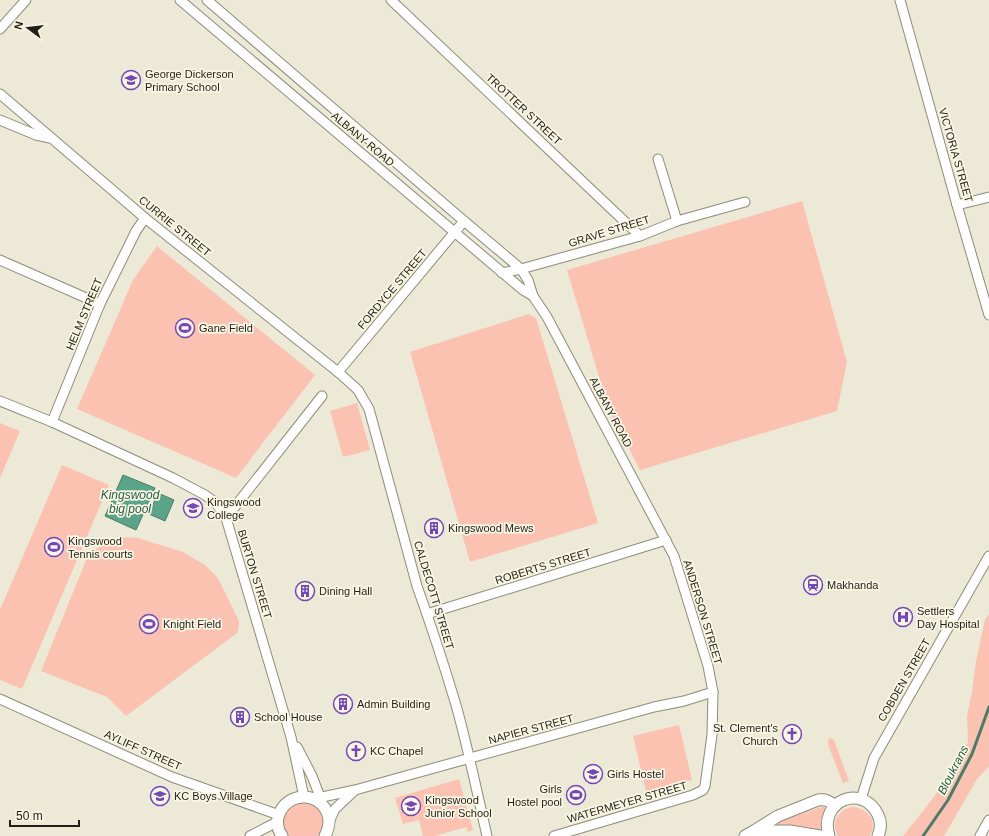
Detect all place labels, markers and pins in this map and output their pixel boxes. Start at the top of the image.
place label: George Dickerson Primary School [145,68,234,93]
school or university icon: George Dickerson Primary School [120,69,142,91]
sports icon: Gane Field [174,317,196,339]
place label: Gane Field [199,322,253,334]
place label: Kingswood College [207,496,261,521]
school or university icon: Kingswood College [182,497,204,519]
building icon: Kingswood Mews [423,517,445,539]
place label: Kingswood Mews [448,522,534,534]
place label: Kingswood Tennis courts [68,535,133,560]
sports icon: Kingswood Tennis courts [43,536,65,558]
station icon: Makhanda [802,574,824,596]
place label: Makhanda [827,579,879,591]
building icon: Dining Hall [294,580,316,602]
place label: Dining Hall [319,585,372,597]
place label: Settlers Day Hospital [917,605,979,630]
hospital icon: Settlers Day Hospital [892,606,914,628]
sports icon: Knight Field [138,613,160,635]
place label: Knight Field [163,618,221,630]
building icon: Admin Building [332,693,354,715]
place label: Admin Building [357,698,430,710]
building icon: School House [229,706,251,728]
place label: School House [254,711,323,723]
place label: St. Clement's Church [713,722,778,747]
church icon: St. Clement's Church [781,723,803,745]
church icon: KC Chapel [345,740,367,762]
place label: KC Chapel [370,745,423,757]
school or university icon: Girls Hostel [582,763,604,785]
place label: Girls Hostel [607,768,664,780]
place label: Girls Hostel pool [507,783,562,808]
sports icon: Girls Hostel pool [565,784,587,806]
school or university icon: KC Boys Village [149,785,171,807]
place label: KC Boys Village [174,790,253,802]
place label: Kingswood Junior School [425,794,492,819]
school or university icon: Kingswood Junior School [400,795,422,817]

